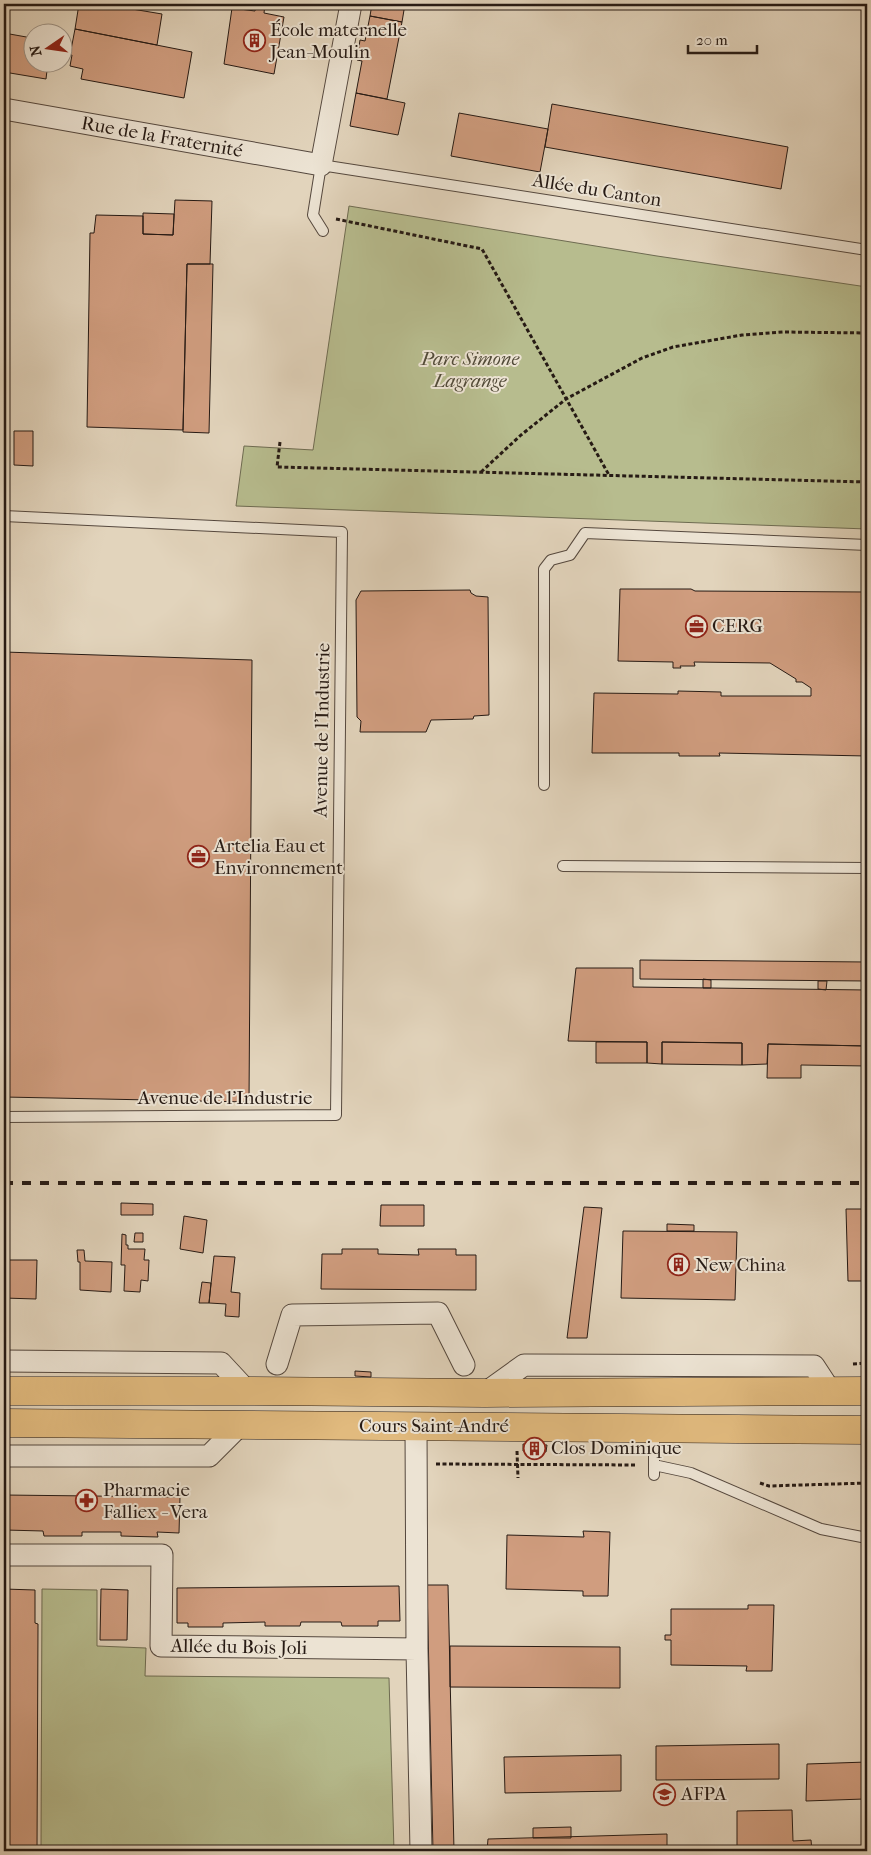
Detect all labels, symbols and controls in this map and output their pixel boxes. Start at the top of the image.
place label: École maternelle Jean-Moulin [268,19,407,63]
north arrow [22,22,72,72]
scale bar [688,22,757,54]
building icon: École maternelle Jean-Moulin [242,29,266,53]
text: 20 m [696,31,728,49]
text: N [26,43,45,58]
street label: Rue de la Fraternité [80,112,244,162]
street label: Allée du Canton [530,169,663,211]
park label: Parc Simone Lagrange [420,348,520,392]
office icon: CERG [684,614,708,638]
place label: CERG [712,615,763,637]
street label: Avenue de l'Industrie [309,642,335,819]
place label: Artelia Eau et Environnement [213,835,343,879]
office icon: Artelia Eau et Environnement [186,845,210,869]
street label: Avenue de l'Industrie [137,1087,312,1109]
building icon: New China [667,1253,691,1277]
place label: New China [695,1254,786,1276]
street label: Cours Saint-André [359,1415,509,1437]
building icon: Clos Dominique [523,1436,547,1460]
place label: Clos Dominique [551,1437,682,1459]
place label: Pharmacie Falliex - Vera [103,1479,208,1523]
pharmacy icon: Pharmacie Falliex - Vera [75,1489,99,1513]
street label: Allée du Bois Joli [170,1635,308,1659]
school or university icon: AFPA [653,1782,677,1806]
place label: AFPA [680,1783,727,1805]

